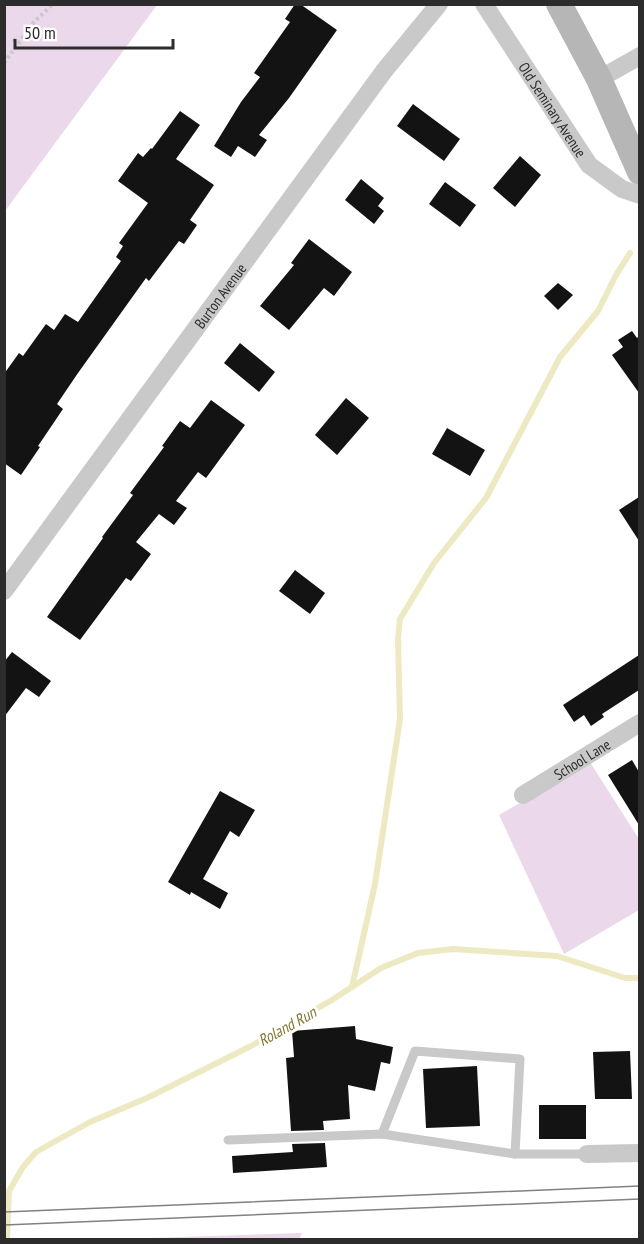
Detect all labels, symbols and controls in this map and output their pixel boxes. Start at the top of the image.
scale bar [15,12,172,50]
text: 50 m [24,21,56,44]
street label: Old Seminary Avenue [515,58,591,161]
street label: Burton Avenue [190,259,250,332]
street label: School Lane [550,734,614,783]
water label: Roland Run [255,1001,320,1050]

